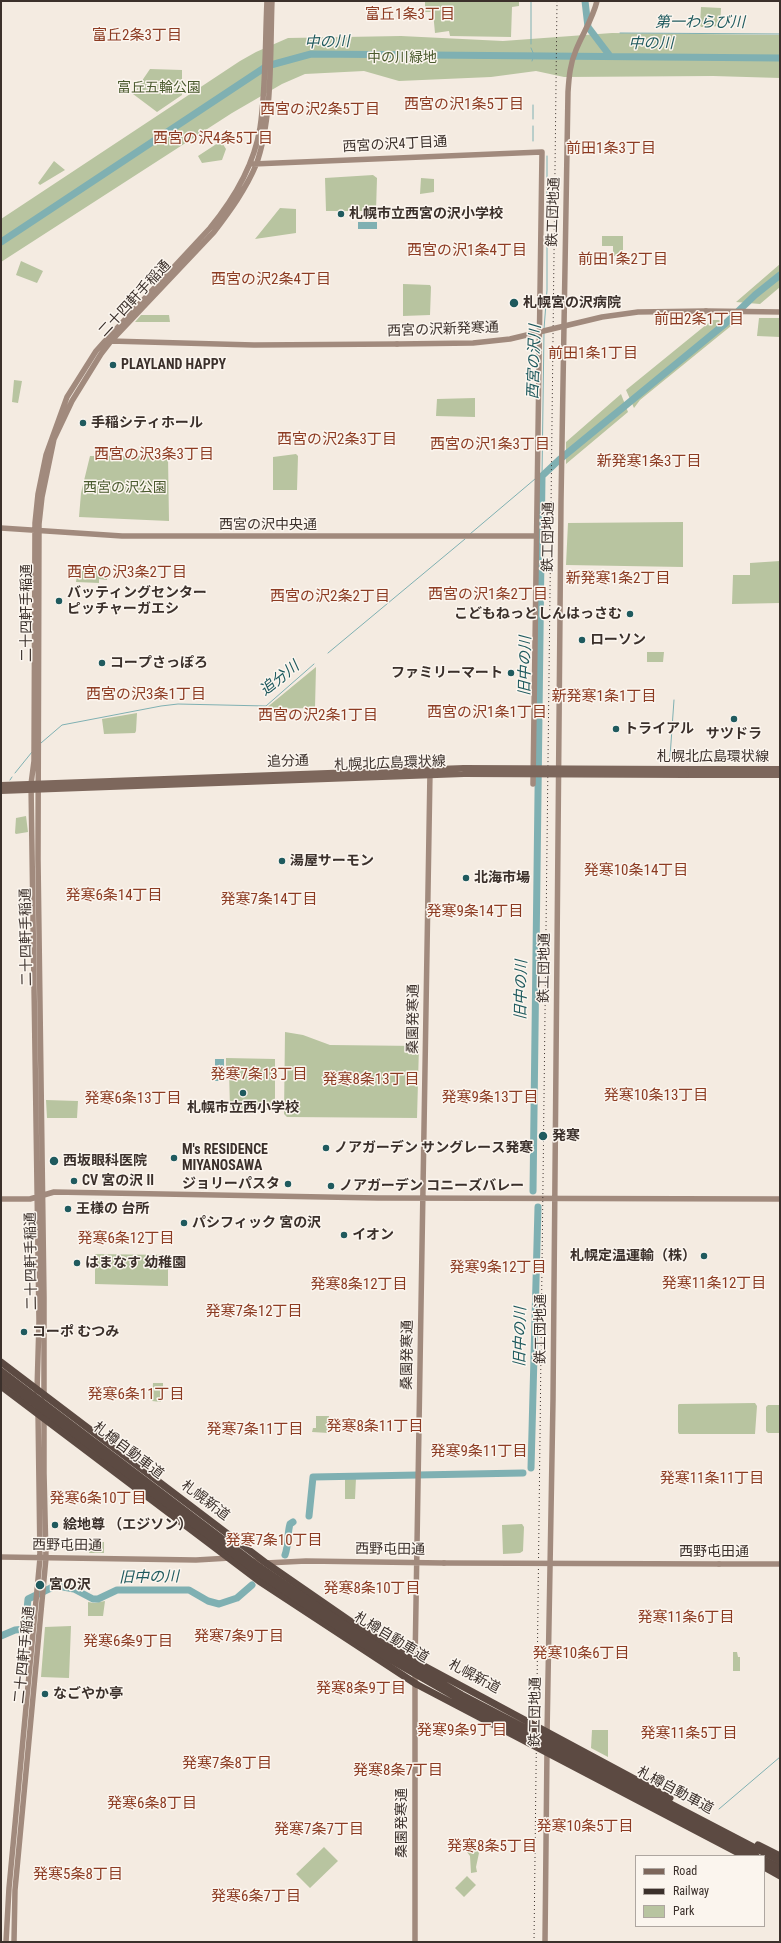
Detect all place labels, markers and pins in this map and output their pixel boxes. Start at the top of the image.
place label: 札幌市立西宮の沢小学校 [349,206,503,222]
marker: 札幌市立西宮の沢小学校 [336,209,346,219]
place label: 札幌宮の沢病院 [523,295,621,311]
marker: 札幌宮の沢病院 [508,297,520,309]
place label: PLAYLAND HAPPY [121,357,226,373]
marker: PLAYLAND HAPPY [108,360,118,370]
place label: 手稲シティホール [91,415,203,431]
marker: 手稲シティホール [78,418,88,428]
place label: バッティングセンター ピッチャーガエシ [67,585,207,618]
marker: バッティングセンター ピッチャーガエシ [54,596,64,606]
place label: こどもねっとしんはっさむ [454,606,622,622]
marker: こどもねっとしんはっさむ [625,609,635,619]
place label: ローソン [590,632,646,648]
marker: ローソン [577,635,587,645]
place label: コープさっぽろ [110,655,208,671]
marker: コープさっぽろ [97,658,107,668]
place label: ファミリーマート [391,665,503,681]
marker: ファミリーマート [506,668,516,678]
marker: サツドラ [729,714,739,724]
place label: トライアル [624,721,694,737]
marker: トライアル [611,724,621,734]
place label: サツドラ [706,726,762,742]
place label: 湯屋サーモン [290,853,374,869]
marker: 湯屋サーモン [277,856,287,866]
place label: 北海市場 [474,870,530,886]
marker: 北海市場 [461,873,471,883]
marker: 札幌市立西小学校 [238,1088,248,1098]
place label: 札幌市立西小学校 [187,1100,299,1116]
place label: 発寒 [552,1128,580,1144]
marker: 発寒 [537,1130,549,1142]
place label: ノアガーデン サングレース発寒 [334,1140,533,1156]
place label: M's RESIDENCE MIYANOSAWA [182,1142,268,1174]
marker: ノアガーデン サングレース発寒 [321,1143,331,1153]
place label: 西坂眼科医院 [63,1153,147,1169]
marker: M's RESIDENCE MIYANOSAWA [169,1153,179,1163]
marker: 西坂眼科医院 [48,1155,60,1167]
place label: CV 宮の沢 II [82,1173,154,1189]
marker: CV 宮の沢 II [69,1176,79,1186]
place label: ジョリーパスタ [182,1176,280,1192]
place label: ノアガーデン コニーズバレー [339,1178,524,1194]
marker: ジョリーパスタ [283,1179,293,1189]
marker: ノアガーデン コニーズバレー [326,1181,336,1191]
place label: 王様の 台所 [76,1201,149,1217]
marker: 王様の 台所 [63,1204,73,1214]
place label: パシフィック 宮の沢 [192,1215,321,1231]
marker: パシフィック 宮の沢 [179,1218,189,1228]
place label: イオン [352,1227,394,1243]
marker: イオン [339,1230,349,1240]
place label: 札幌定温運輸（株） [570,1248,696,1264]
marker: 札幌定温運輸（株） [699,1251,709,1261]
place label: はまなす 幼稚園 [85,1255,186,1271]
marker: はまなす 幼稚園 [72,1258,82,1268]
place label: コーポ むつみ [32,1324,119,1340]
marker: コーポ むつみ [19,1327,29,1337]
place label: 絵地尊 （エジソン） [63,1517,192,1533]
marker: 絵地尊 （エジソン） [50,1520,60,1530]
place label: 宮の沢 [49,1577,91,1593]
marker: 宮の沢 [34,1579,46,1591]
place label: なごやか亭 [53,1686,123,1702]
marker: なごやか亭 [40,1689,50,1699]

